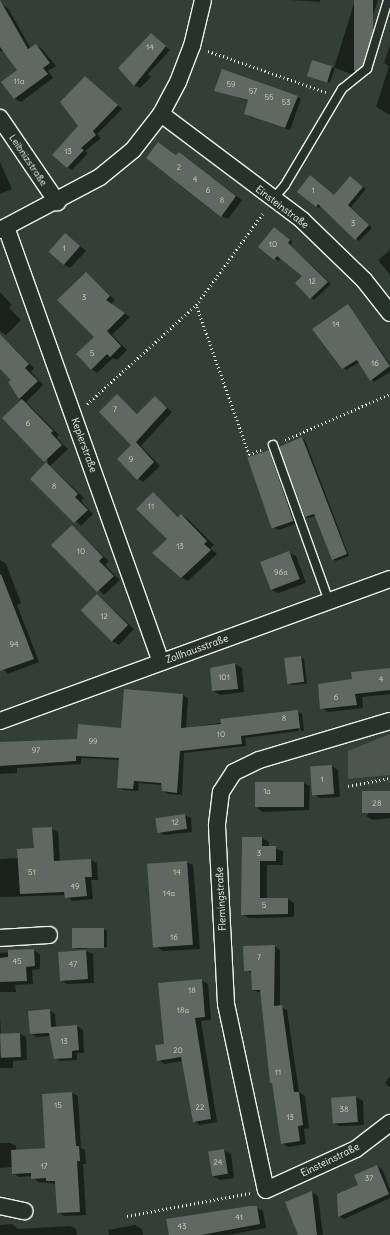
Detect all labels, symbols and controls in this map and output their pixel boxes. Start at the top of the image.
house number: 14 [146,43,154,53]
house number: 11a [14,77,24,87]
house number: 59 [226,80,236,90]
house number: 57 [249,87,257,97]
house number: 55 [264,93,274,103]
house number: 53 [281,98,291,108]
street label: Leibnizstraße [6,132,50,188]
house number: 13 [64,147,72,157]
house number: 2 [177,163,181,173]
house number: 4 [193,175,197,185]
street label: Einsteinstraße [253,183,311,231]
house number: 6 [206,186,210,196]
house number: 1 [311,186,315,196]
house number: 8 [220,196,224,206]
house number: 3 [351,219,355,229]
house number: 10 [269,240,277,250]
house number: 1 [62,244,66,254]
house number: 12 [308,277,316,287]
house number: 3 [82,293,86,303]
house number: 14 [332,320,340,330]
house number: 5 [90,349,94,359]
house number: 16 [371,359,379,369]
house number: 7 [113,405,117,415]
street label: Keplerstraße [69,416,99,474]
house number: 6 [26,419,30,429]
house number: 9 [129,455,133,465]
house number: 8 [52,482,56,492]
house number: 11 [148,502,154,512]
house number: 13 [176,542,184,552]
house number: 10 [77,547,85,557]
house number: 96a [274,568,288,578]
house number: 12 [100,612,108,622]
street label: Zollhausstraße [164,632,230,666]
house number: 94 [9,640,19,650]
house number: 101 [218,673,230,683]
house number: 4 [379,675,383,685]
house number: 6 [334,693,338,703]
house number: 8 [282,714,286,724]
house number: 10 [217,730,225,740]
house number: 99 [88,737,98,747]
house number: 97 [32,746,40,756]
house number: 1 [320,775,324,785]
house number: 1a [263,787,271,797]
house number: 28 [373,799,381,809]
house number: 12 [171,818,179,828]
house number: 3 [257,849,261,859]
street label: Flemingstraße [213,867,229,931]
house number: 51 [28,868,36,878]
house number: 14 [173,868,181,878]
house number: 49 [70,882,80,892]
house number: 14a [163,889,175,899]
house number: 5 [262,901,266,911]
house number: 16 [170,933,178,943]
house number: 7 [257,953,261,963]
house number: 45 [12,957,22,967]
house number: 47 [69,960,77,970]
house number: 18 [188,986,196,996]
house number: 18a [177,1006,189,1016]
house number: 13 [60,1037,68,1047]
house number: 20 [173,1046,183,1056]
house number: 11 [275,1068,281,1078]
house number: 15 [54,1101,62,1111]
house number: 22 [196,1103,204,1113]
house number: 38 [339,1105,349,1115]
house number: 13 [286,1113,294,1123]
street label: Einsteinstraße [299,1141,361,1179]
house number: 24 [214,1158,222,1168]
house number: 17 [40,1162,48,1172]
house number: 37 [365,1174,373,1184]
house number: 41 [235,1213,243,1223]
house number: 43 [177,1222,187,1232]

